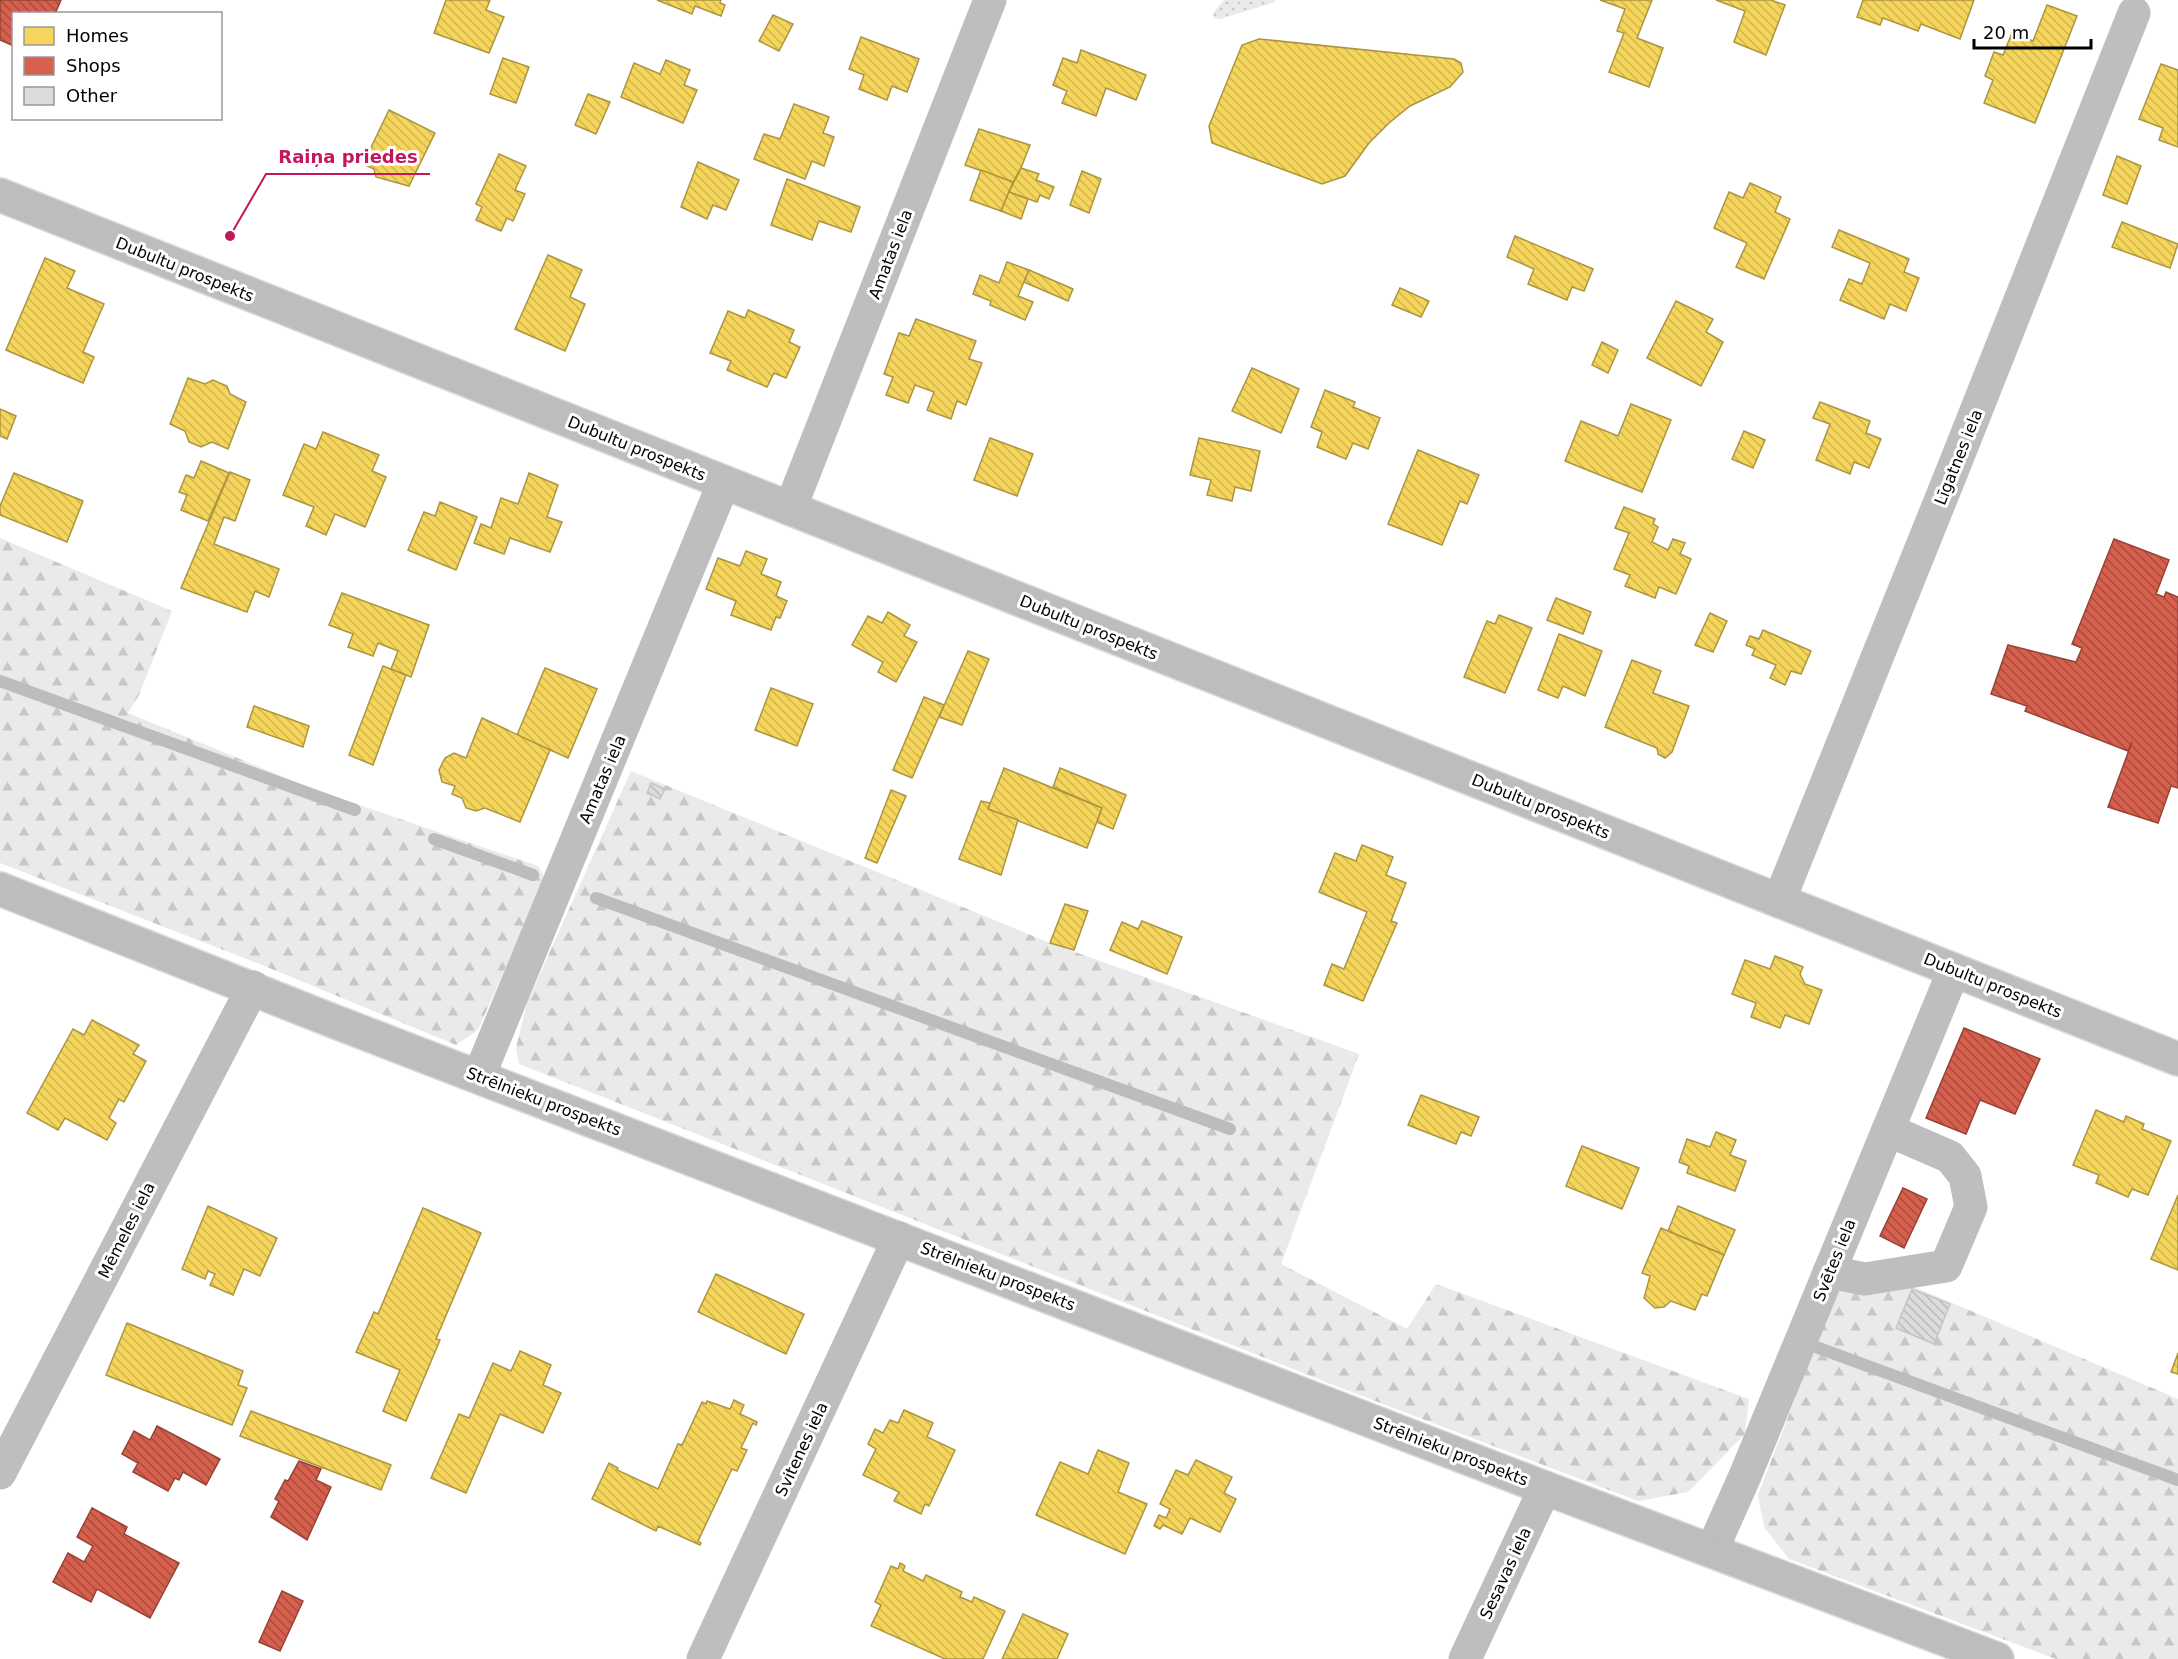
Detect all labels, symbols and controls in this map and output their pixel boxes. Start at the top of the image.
legend [12,12,222,120]
scale bar [1974,12,2091,50]
text: 20 m [1983,22,2029,43]
text: Homes [66,25,129,46]
text: Shops [66,55,121,76]
text: Other [66,85,118,106]
callout: Raiņa priedes [266,138,430,174]
text: Raiņa priedes [278,146,418,167]
street label: Amatas iela [865,207,916,302]
street label: Dubultu prospekts [113,233,257,306]
street label: Līgatnes iela [1931,407,1986,508]
street label: Dubultu prospekts [565,412,709,485]
street label: Dubultu prospekts [1017,591,1161,664]
street label: Amatas iela [575,732,630,826]
street label: Dubultu prospekts [1469,770,1613,843]
street label: Dubultu prospekts [1921,949,2065,1022]
street label: Strēlnieku prospekts [464,1063,624,1140]
street label: Mēmeles iela [94,1179,159,1281]
street label: Svētes iela [1809,1216,1860,1304]
street label: Strēlnieku prospekts [918,1238,1078,1315]
street label: Svitenes iela [771,1399,832,1500]
street label: Strēlnieku prospekts [1371,1413,1531,1490]
street label: Sesavas iela [1476,1524,1535,1622]

